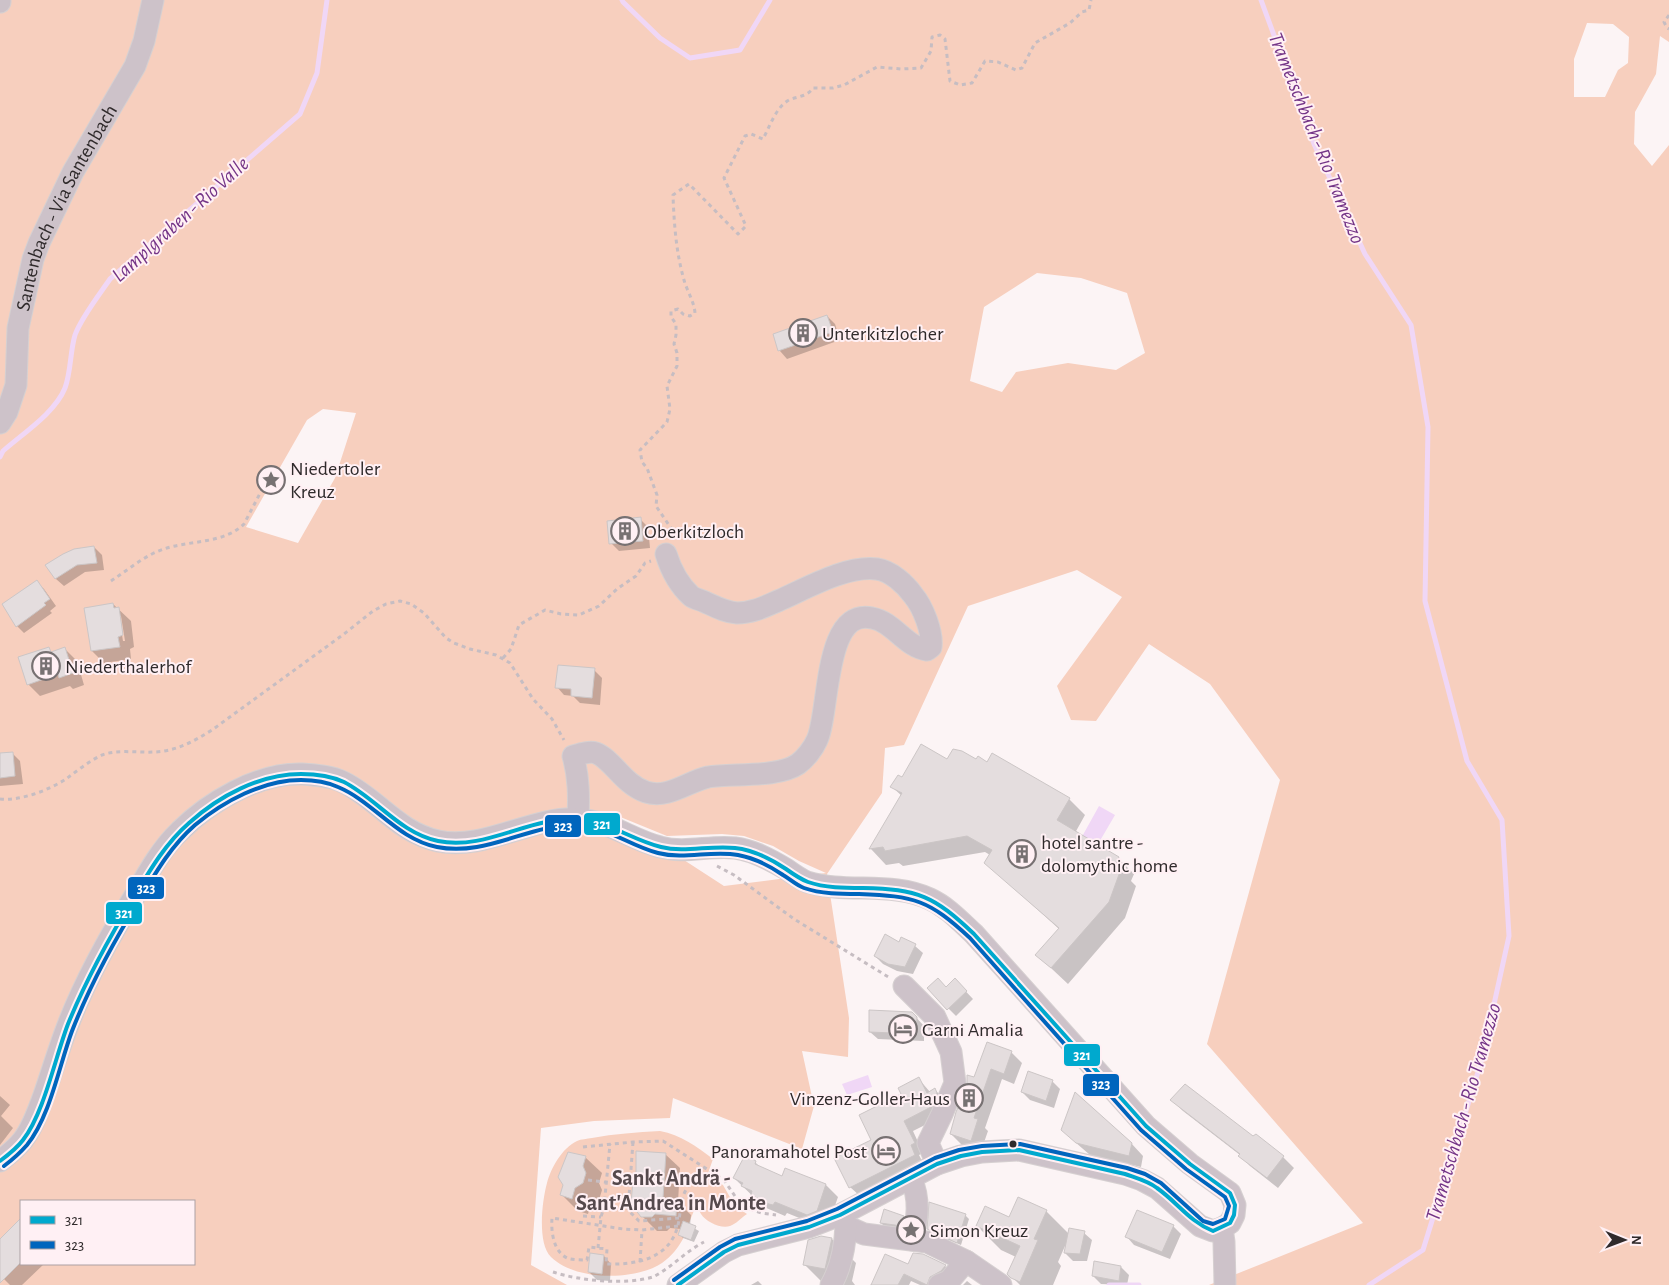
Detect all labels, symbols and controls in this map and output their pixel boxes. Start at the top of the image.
water label: Trametschbach - Rio Tramezzo [1265,30,1369,247]
street label: Santenbach - Via Santenbach [13,101,121,313]
water label: Lamplgraben - Rio Valle [108,153,253,287]
building icon: Unterkitzlocher [788,318,818,348]
place label: Unterkitzlocher [822,324,944,344]
place label: Niedertoler Kreuz [290,459,381,502]
place icon: Niedertoler Kreuz [256,465,286,495]
building icon: Oberkitzloch [610,516,640,546]
place label: Oberkitzloch [644,522,744,542]
building icon: Niederthalerhof [31,651,61,681]
place label: Niederthalerhof [65,657,192,677]
line badge: 321 [583,812,621,836]
line badge: 323 [544,814,582,838]
text: 321 [593,818,611,832]
text: 323 [554,820,572,834]
place label: hotel santre - dolomythic home [1041,833,1178,876]
building icon: hotel santre - dolomythic home [1007,839,1037,869]
line badge: 323 [127,876,165,900]
text: 323 [137,882,155,896]
line badge: 321 [105,901,143,925]
text: 321 [115,907,133,921]
water label: Trametschbach - Rio Tramezzo [1422,1001,1505,1224]
hotel icon: Garni Amalia [888,1014,918,1044]
place label: Garni Amalia [922,1020,1023,1040]
line badge: 321 [1063,1043,1101,1067]
text: 321 [1073,1049,1091,1063]
line badge: 323 [1082,1073,1120,1097]
text: 323 [1092,1078,1110,1092]
building icon: Vinzenz-Goller-Haus [954,1083,984,1113]
place label: Vinzenz-Goller-Haus [790,1089,950,1109]
hotel icon: Panoramahotel Post [871,1136,901,1166]
unlabelled marker [1008,1139,1018,1149]
place label: Panoramahotel Post [711,1142,868,1162]
district label: Sankt Andrä - Sant'Andrea in Monte [576,1167,766,1214]
legend [20,1200,195,1265]
text: 321 [65,1213,83,1228]
place icon: Simon Kreuz [896,1215,926,1245]
north arrow [1599,1215,1649,1265]
place label: Simon Kreuz [930,1221,1028,1241]
text: N [1629,1235,1643,1245]
text: 323 [65,1238,84,1253]

